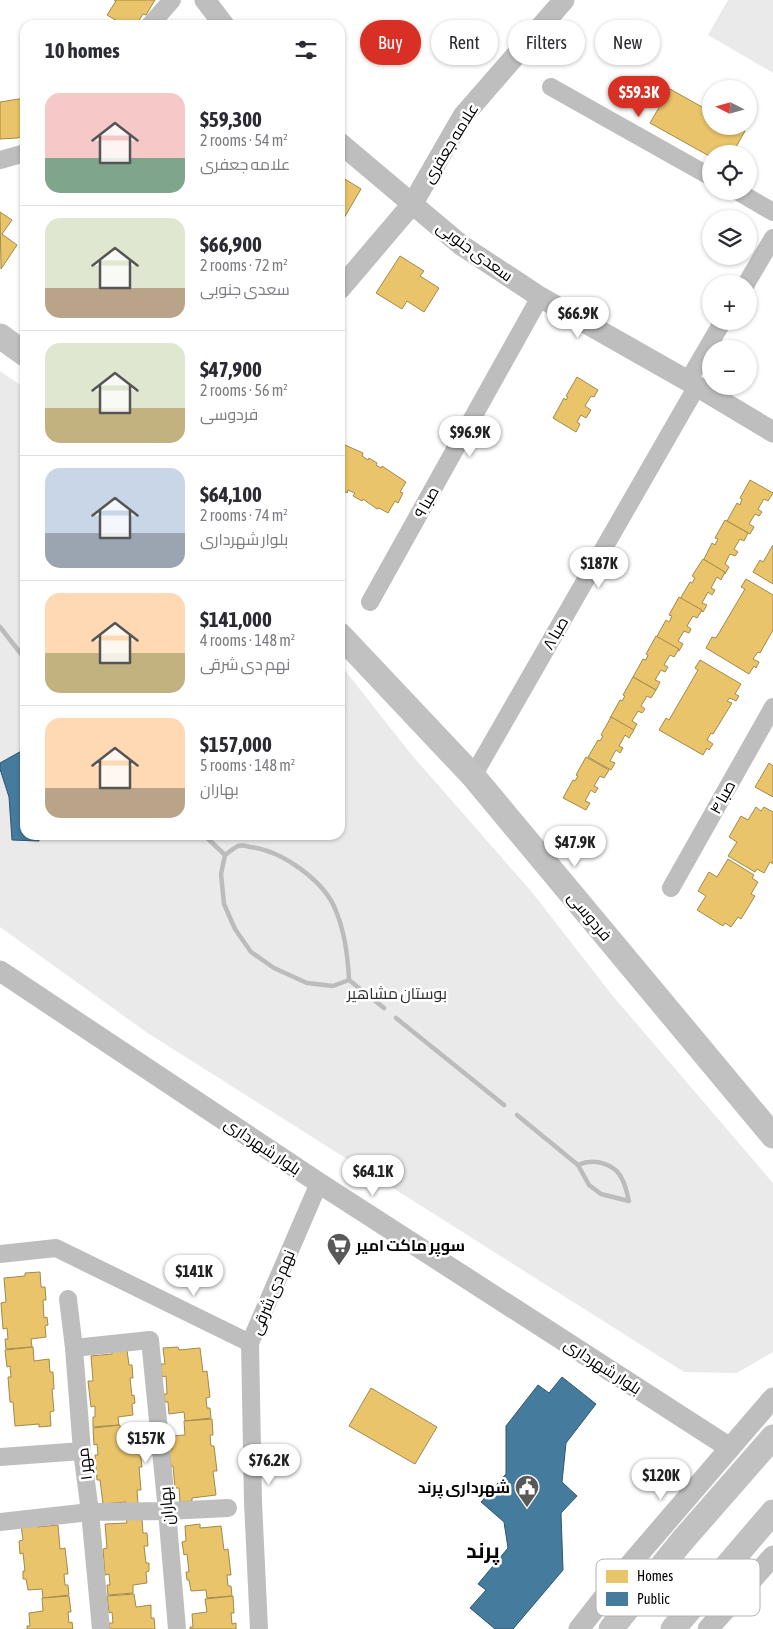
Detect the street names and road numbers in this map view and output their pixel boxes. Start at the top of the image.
street label: علامه جعفری [418,100,483,187]
street label: سعدی جنوبی [432,217,517,286]
street label: صبا ۹ [410,483,443,521]
street label: صبا ۸ [539,613,572,653]
street label: صبا ۴ [706,777,739,817]
street label: فردوسی [563,888,616,945]
street label: بلوار شهرداری [220,1114,305,1180]
street label: نهم دی شرقی [246,1247,301,1338]
street label: بلوار شهرداری [560,1334,645,1399]
street label: مهر ۱ [73,1446,97,1481]
street label: بهاران [155,1486,179,1526]

